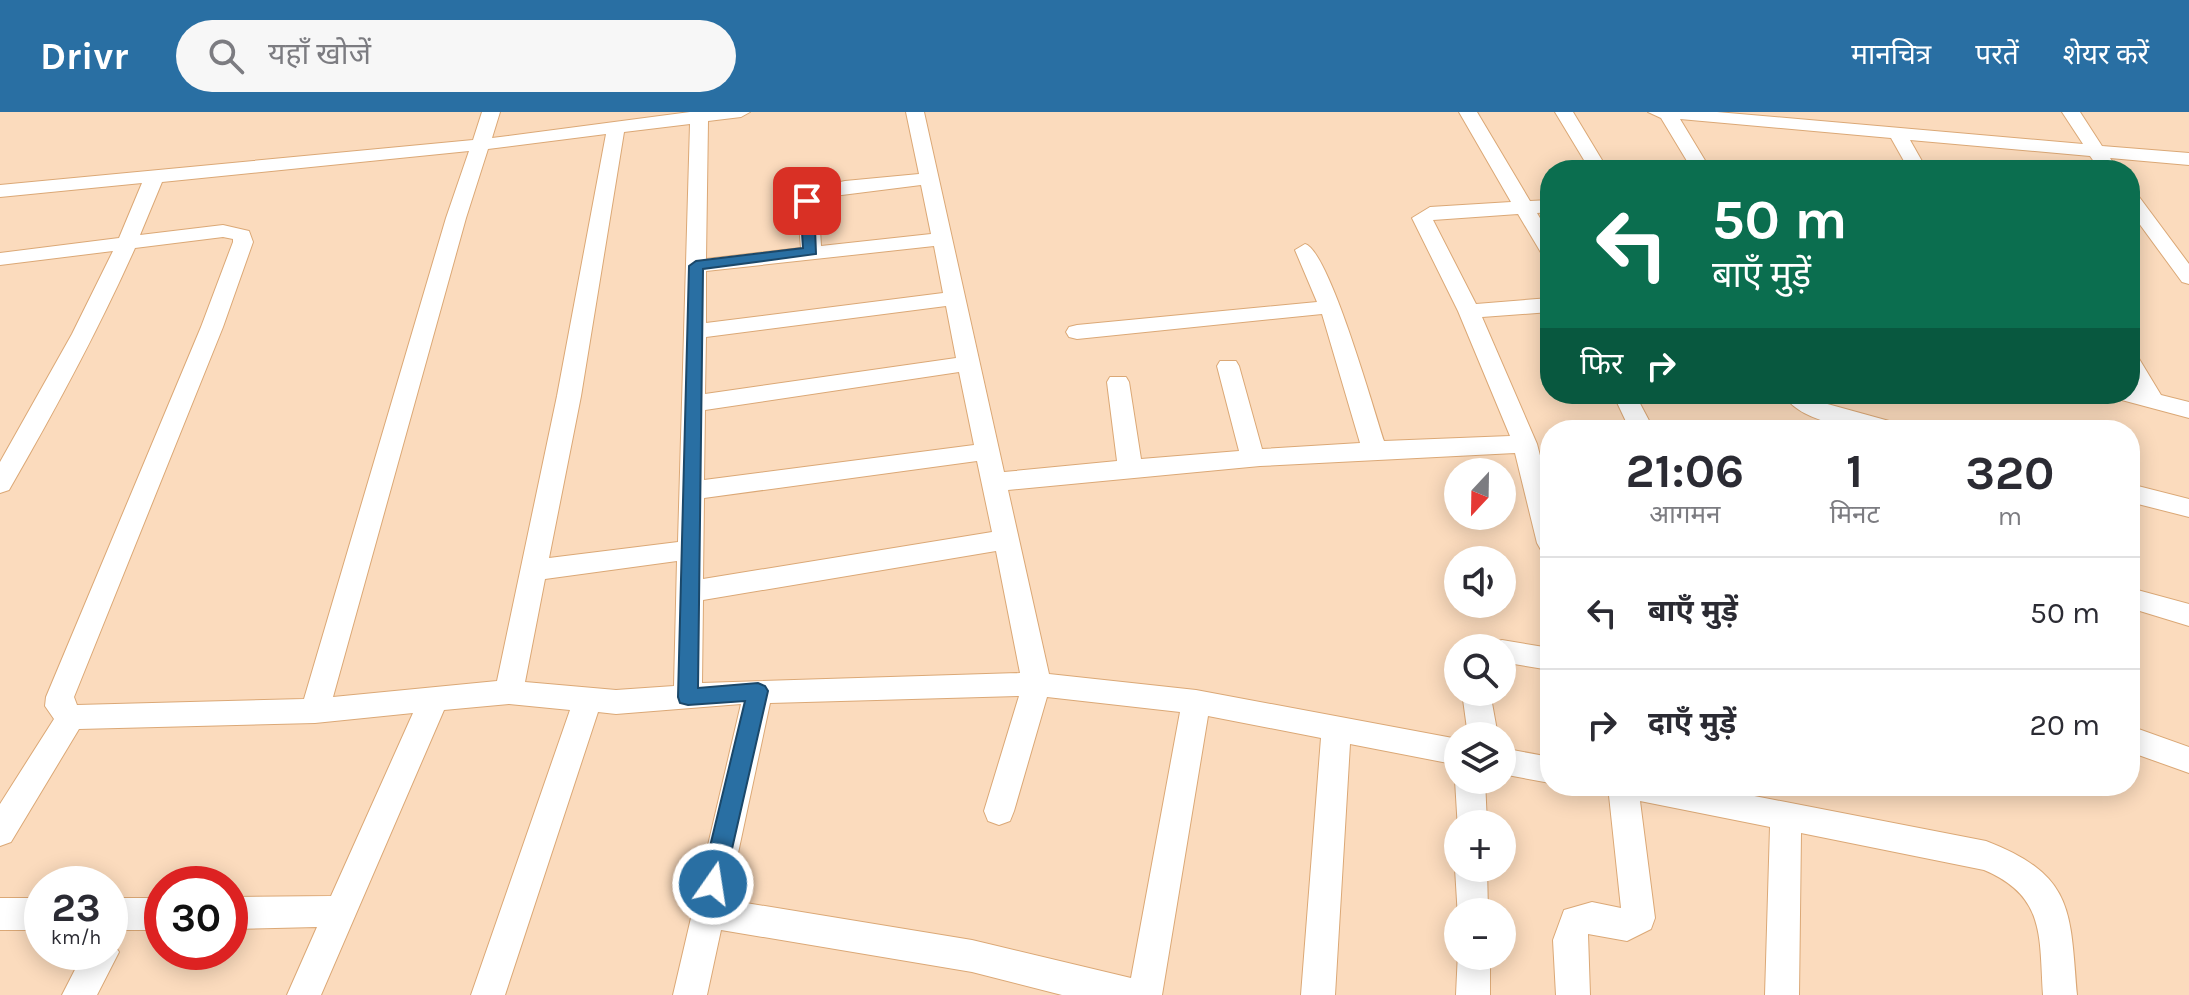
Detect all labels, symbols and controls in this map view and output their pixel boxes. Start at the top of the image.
search box [176,20,736,92]
text: Drivr [40,34,128,79]
icon: search [204,34,248,78]
text: यहाँ खोजें [268,36,371,72]
text: मानचित्र [1851,38,1931,71]
text: परतें [1975,38,2019,71]
text: शेयर करें [2063,38,2149,71]
pin [773,167,841,235]
icon: arrive [785,179,829,223]
text: 50 m [1712,187,1847,252]
icon: left [1580,192,1684,296]
text: बाएँ मुड़ें [1712,254,1811,296]
icon: right [1639,344,1683,388]
text: फिर [1580,346,1623,382]
text: 21:06 [1626,443,1744,499]
text: 1 [1846,443,1863,499]
text: 320 [1965,445,2054,501]
north arrow [1444,458,1516,530]
map controls [1444,458,1516,970]
text: आगमन [1649,499,1720,530]
text: मिनट [1830,499,1880,530]
text: m [1998,501,2022,532]
button: sound [1444,546,1516,618]
icon: left [1580,591,1624,635]
text: बाएँ मुड़ें [1648,593,1738,629]
text: 50 m [2030,595,2100,631]
button: search [1444,634,1516,706]
icon: right [1580,703,1624,747]
text: दाएँ मुड़ें [1648,705,1736,741]
text: 20 m [2030,707,2100,743]
button: layers [1444,722,1516,794]
button: + [1444,810,1516,882]
position arrow [671,842,755,926]
speed limit sign: 30 [144,866,248,970]
text: 23 [51,884,101,931]
button: − [1444,898,1516,970]
text: km/h [51,926,101,949]

